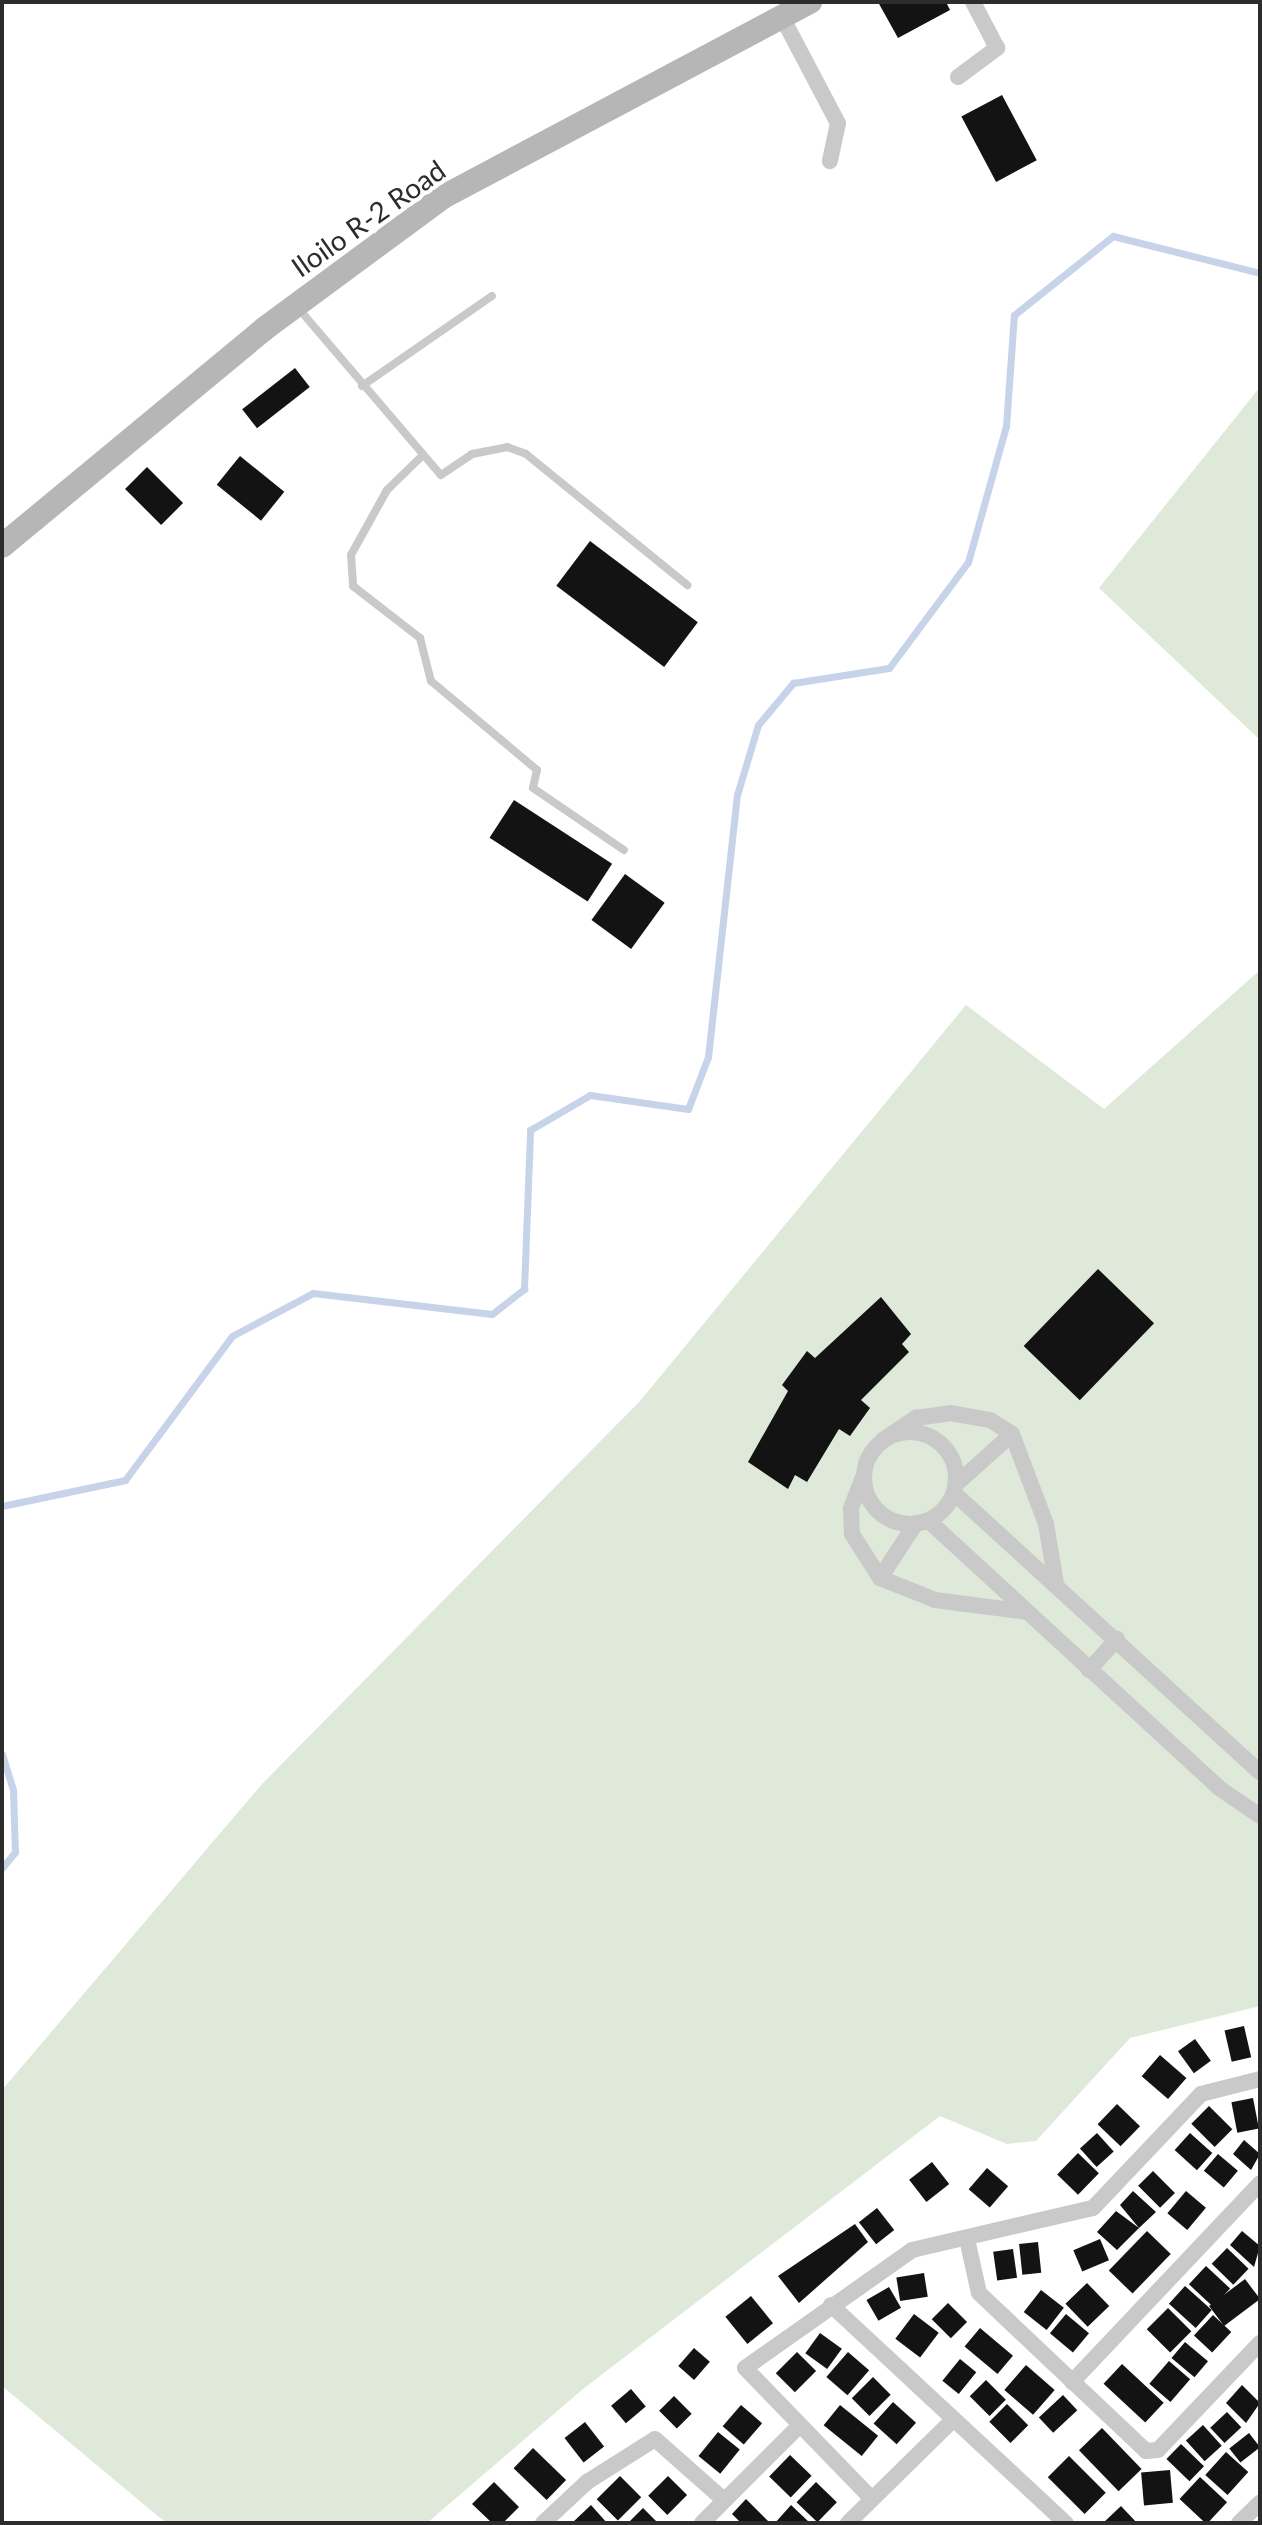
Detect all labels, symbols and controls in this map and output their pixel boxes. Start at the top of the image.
street label: Iloilo R-2 Road [285,153,451,283]

